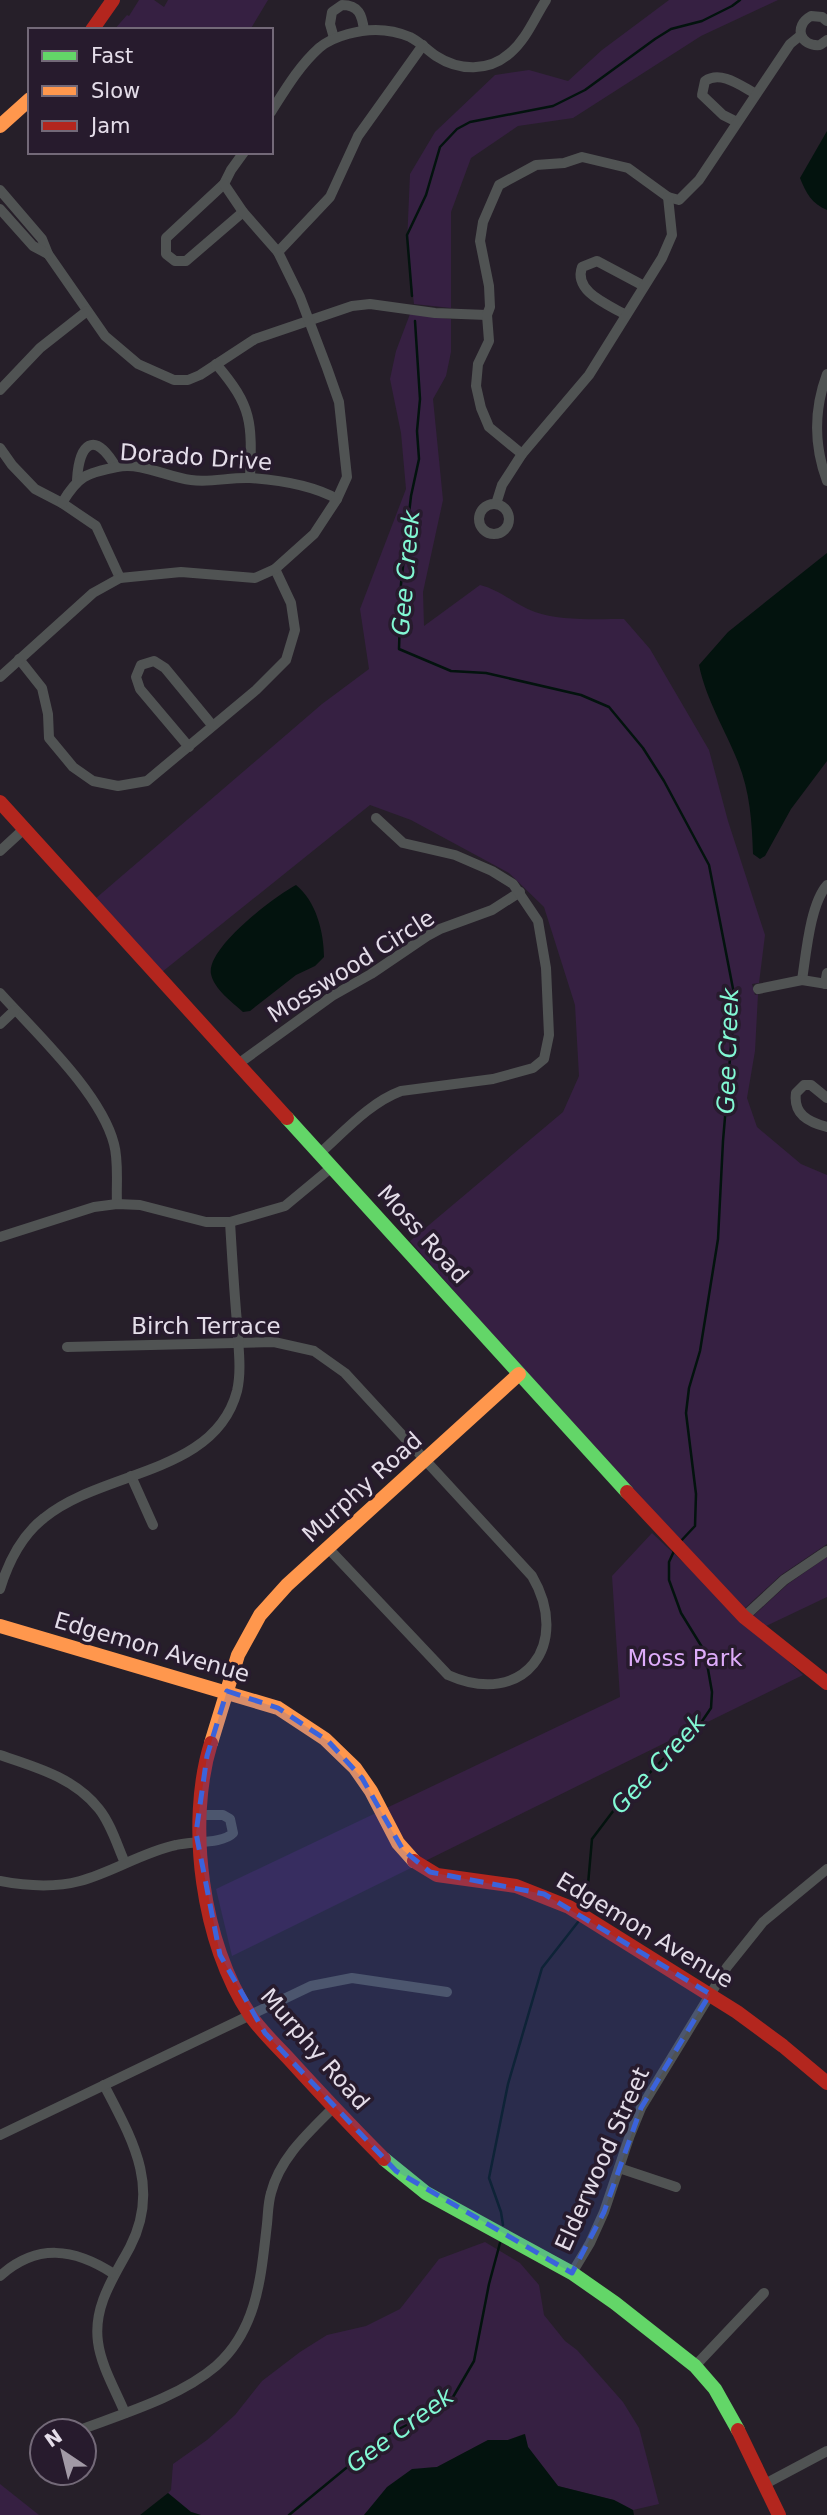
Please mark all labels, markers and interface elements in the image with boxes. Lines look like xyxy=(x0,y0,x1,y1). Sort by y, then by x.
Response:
legend xyxy=(28,28,273,154)
text: Fast xyxy=(91,44,133,68)
text: Slow xyxy=(91,79,140,103)
text: Jam xyxy=(89,114,131,138)
street label: Dorado Drive xyxy=(119,439,273,475)
water label: Gee Creek xyxy=(387,508,426,637)
street label: Mosswood Circle xyxy=(263,904,439,1028)
water label: Gee Creek xyxy=(712,987,744,1114)
street label: Moss Road xyxy=(372,1180,474,1288)
street label: Birch Terrace xyxy=(131,1313,281,1339)
street label: Murphy Road xyxy=(297,1427,427,1547)
street label: Edgemon Avenue xyxy=(51,1607,253,1687)
park label: Moss Park xyxy=(628,1645,743,1671)
water label: Gee Creek xyxy=(605,1708,712,1820)
street label: Edgemon Avenue xyxy=(552,1867,738,1993)
street label: Murphy Road xyxy=(255,1983,375,2115)
street label: Elderwood Street xyxy=(550,2063,654,2255)
water label: Gee Creek xyxy=(341,2381,460,2478)
north arrow xyxy=(28,2417,98,2487)
text: N xyxy=(40,2425,66,2452)

